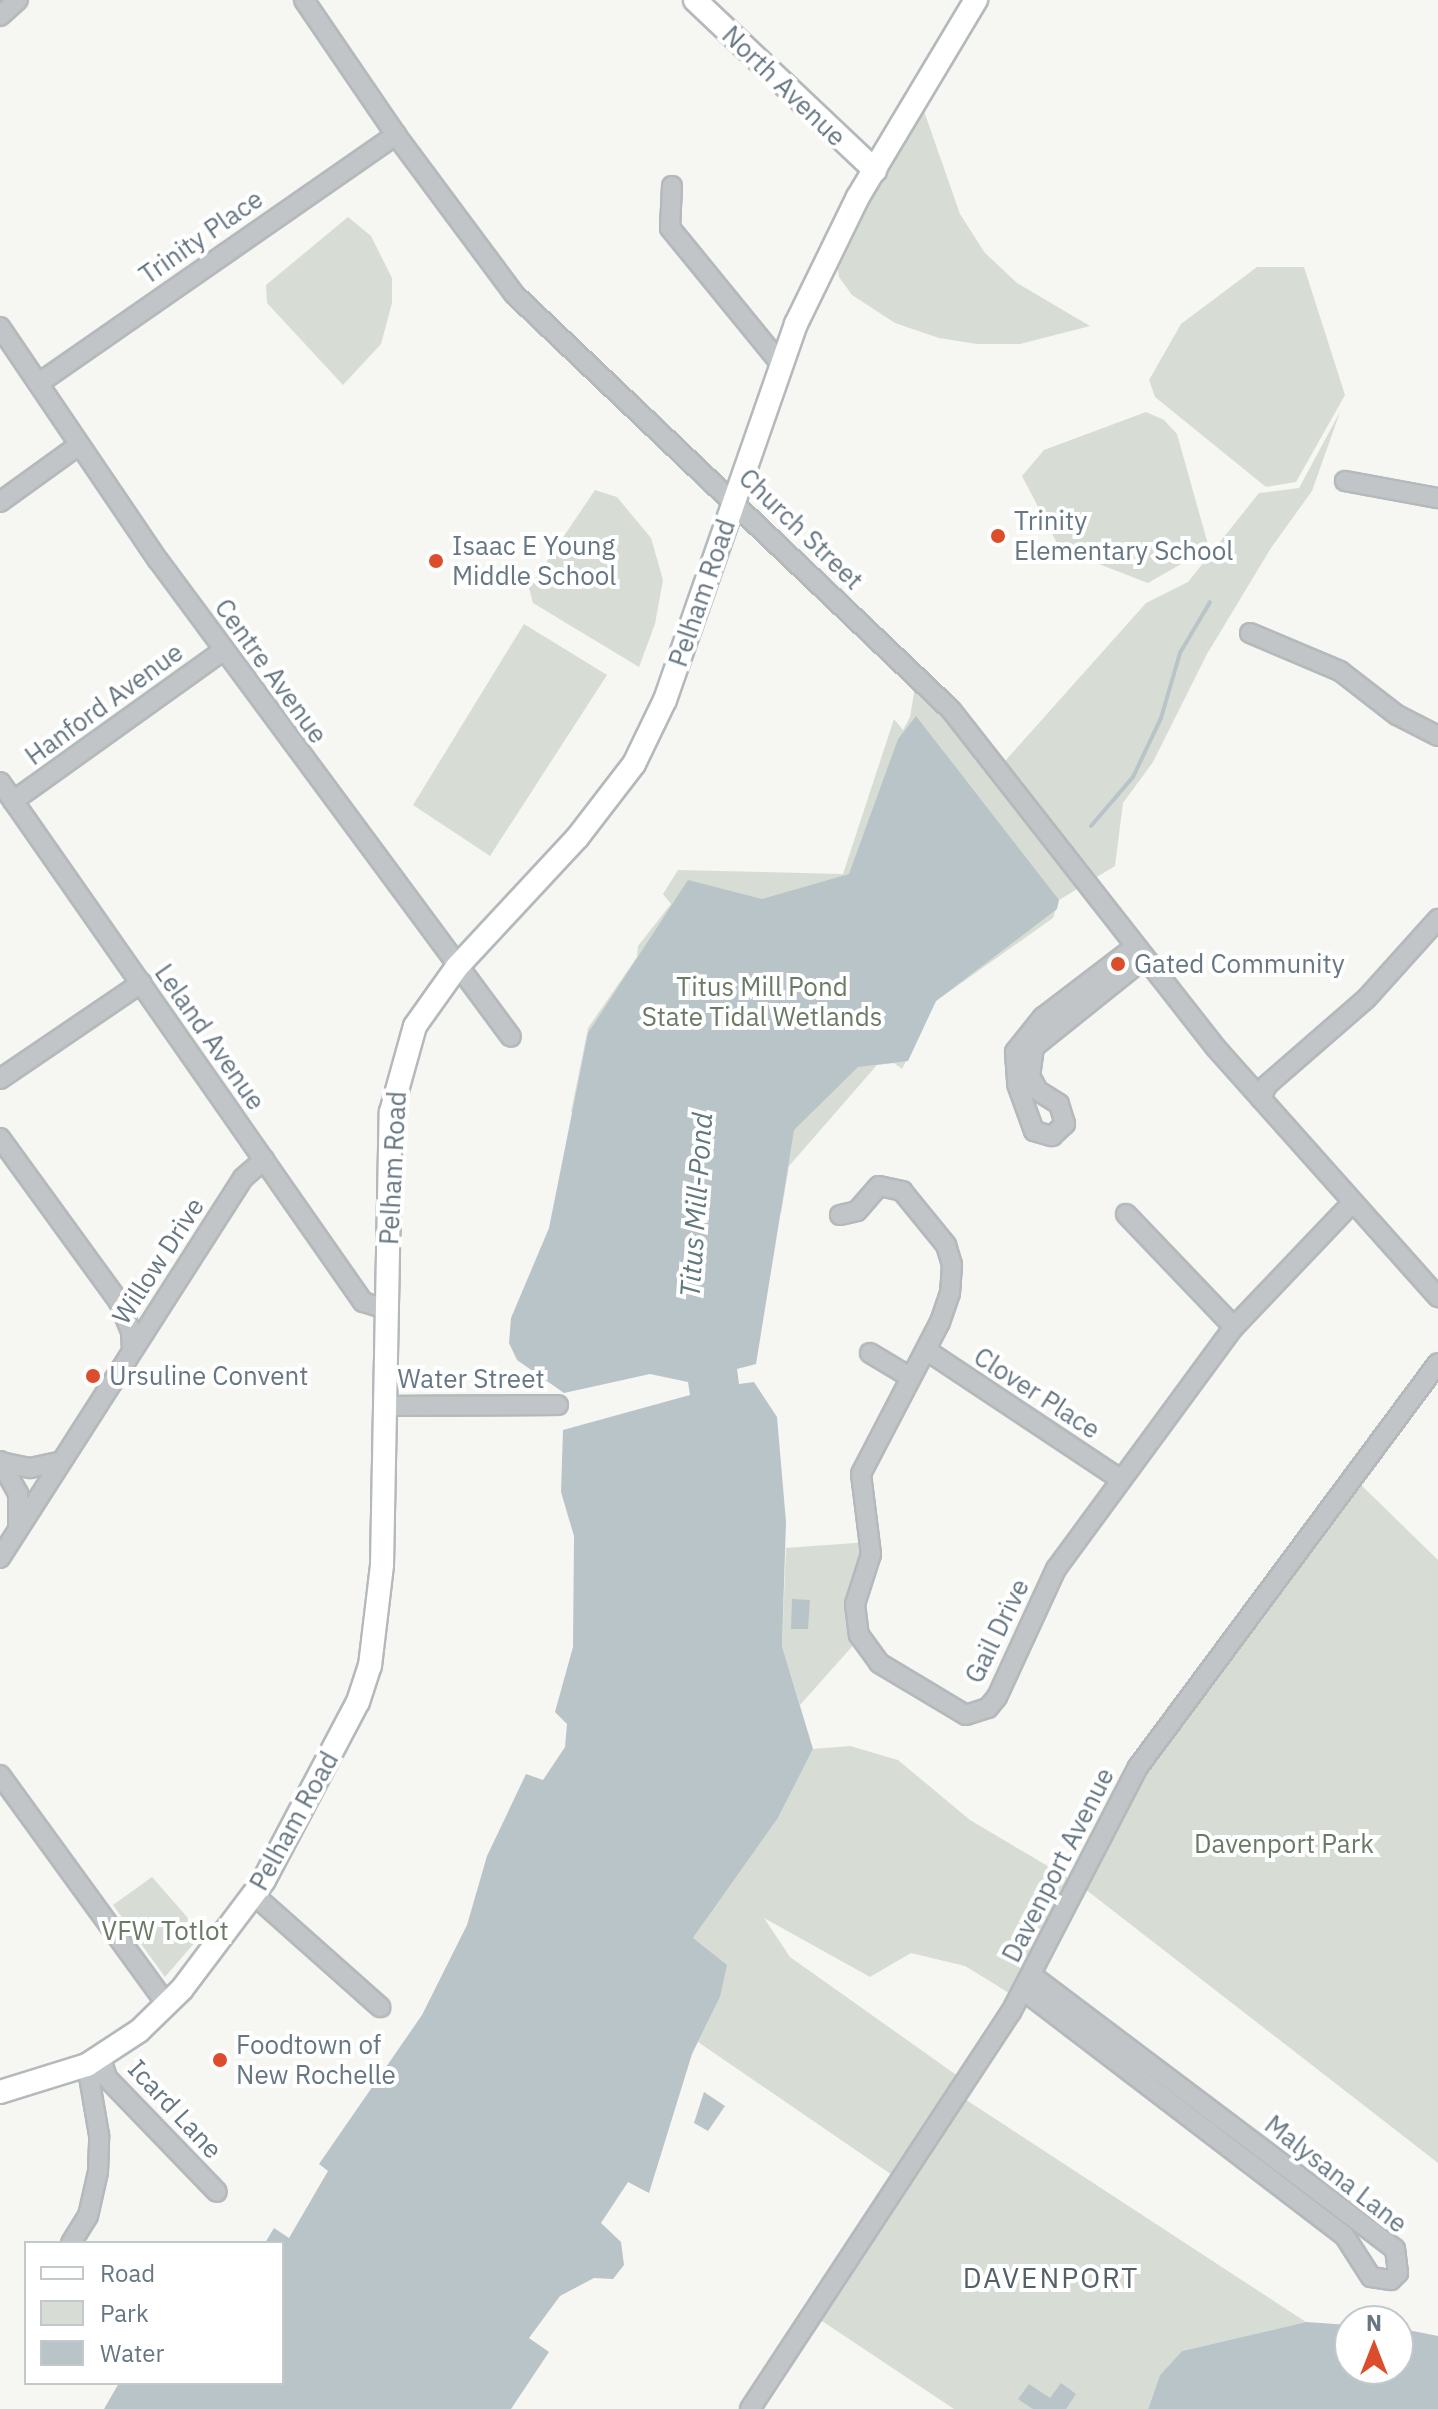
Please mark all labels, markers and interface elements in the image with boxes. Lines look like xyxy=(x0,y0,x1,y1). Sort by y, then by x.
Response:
street label: North Avenue xyxy=(716,19,852,153)
street label: Trinity Place xyxy=(133,183,269,291)
street label: Church Street xyxy=(732,462,870,596)
place label: Trinity Elementary School xyxy=(1014,505,1233,566)
street label: Pelham Road xyxy=(662,515,742,671)
marker: Trinity Elementary School xyxy=(989,527,1007,545)
place label: Isaac E Young Middle School xyxy=(452,530,616,592)
marker: Isaac E Young Middle School xyxy=(427,552,445,570)
street label: Centre Avenue xyxy=(208,593,334,749)
street label: Hanford Avenue xyxy=(19,636,189,772)
place label: Gated Community xyxy=(1134,948,1345,980)
marker: Gated Community xyxy=(1109,955,1127,973)
street label: Leland Avenue xyxy=(148,958,272,1116)
park label: Titus Mill Pond State Tidal Wetlands xyxy=(642,971,882,1032)
street label: Pelham Road xyxy=(373,1090,413,1246)
water label: Titus Mill-Pond xyxy=(673,1111,719,1299)
street label: Willow Drive xyxy=(106,1192,210,1330)
street label: Clover Place xyxy=(968,1341,1106,1445)
place label: Ursuline Convent xyxy=(109,1360,308,1392)
street label: Water Street xyxy=(397,1363,545,1395)
marker: Ursuline Convent xyxy=(84,1367,102,1385)
street label: Gail Drive xyxy=(958,1574,1036,1688)
street label: Pelham Road xyxy=(243,1746,345,1896)
street label: Davenport Avenue xyxy=(995,1763,1121,1967)
park label: Davenport Park xyxy=(1194,1828,1374,1860)
park label: VFW Totlot xyxy=(101,1915,229,1947)
place label: Foodtown of New Rochelle xyxy=(236,2029,396,2090)
marker: Foodtown of New Rochelle xyxy=(211,2051,229,2069)
street label: Icard Lane xyxy=(121,2053,229,2165)
street label: Malysana Lane xyxy=(1259,2109,1413,2239)
legend xyxy=(24,2241,284,2385)
text: Road xyxy=(100,2257,155,2289)
district label: DAVENPORT xyxy=(963,2261,1139,2295)
text: Park xyxy=(100,2297,149,2329)
north arrow xyxy=(1334,2305,1414,2385)
text: N xyxy=(1366,2308,1382,2337)
text: Water xyxy=(100,2337,164,2369)

